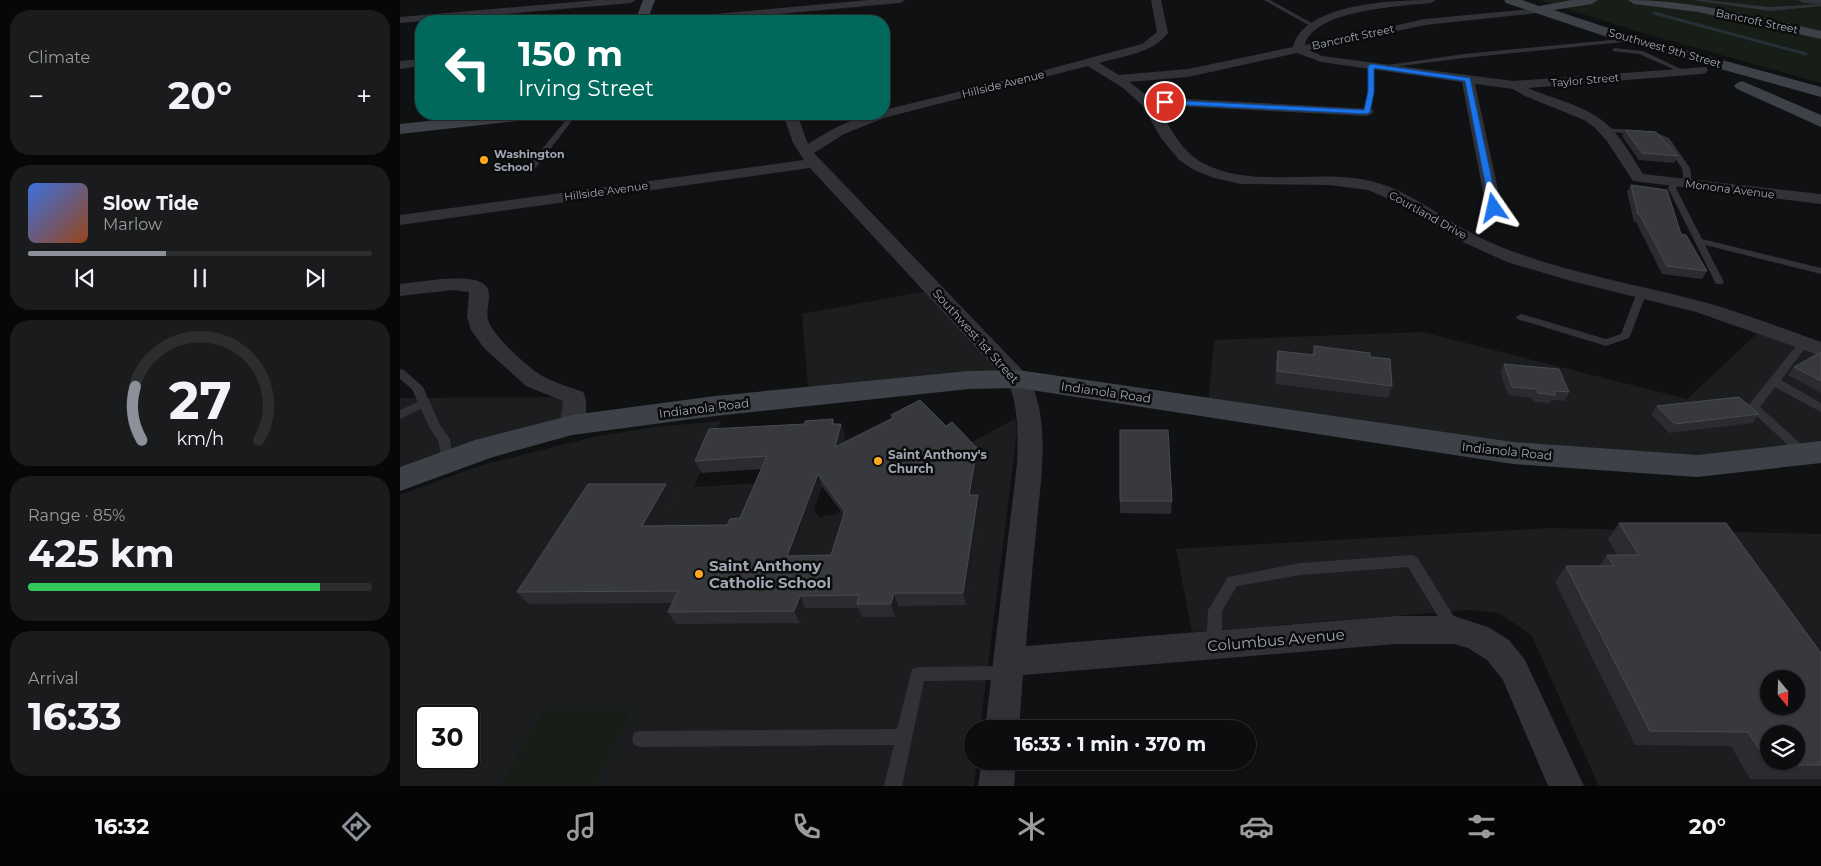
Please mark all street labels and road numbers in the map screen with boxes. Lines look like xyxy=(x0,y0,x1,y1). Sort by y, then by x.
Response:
street label: Bancroft Street xyxy=(1715,5,1800,37)
street label: Bancroft Street xyxy=(1311,21,1396,53)
street label: Southwest 9th Street xyxy=(1607,25,1723,71)
street label: Hillside Avenue xyxy=(960,67,1046,101)
street label: Taylor Street xyxy=(1550,70,1620,90)
street label: Monona Avenue xyxy=(1684,177,1776,201)
street label: Hillside Avenue xyxy=(563,178,649,204)
street label: Courtland Drive xyxy=(1387,188,1470,242)
street label: Southwest 1st Street xyxy=(930,286,1022,386)
street label: Indianola Road xyxy=(1060,378,1152,406)
street label: Indianola Road xyxy=(658,395,750,421)
street label: Indianola Road xyxy=(1461,439,1553,463)
street label: Columbus Avenue xyxy=(1207,625,1345,655)

